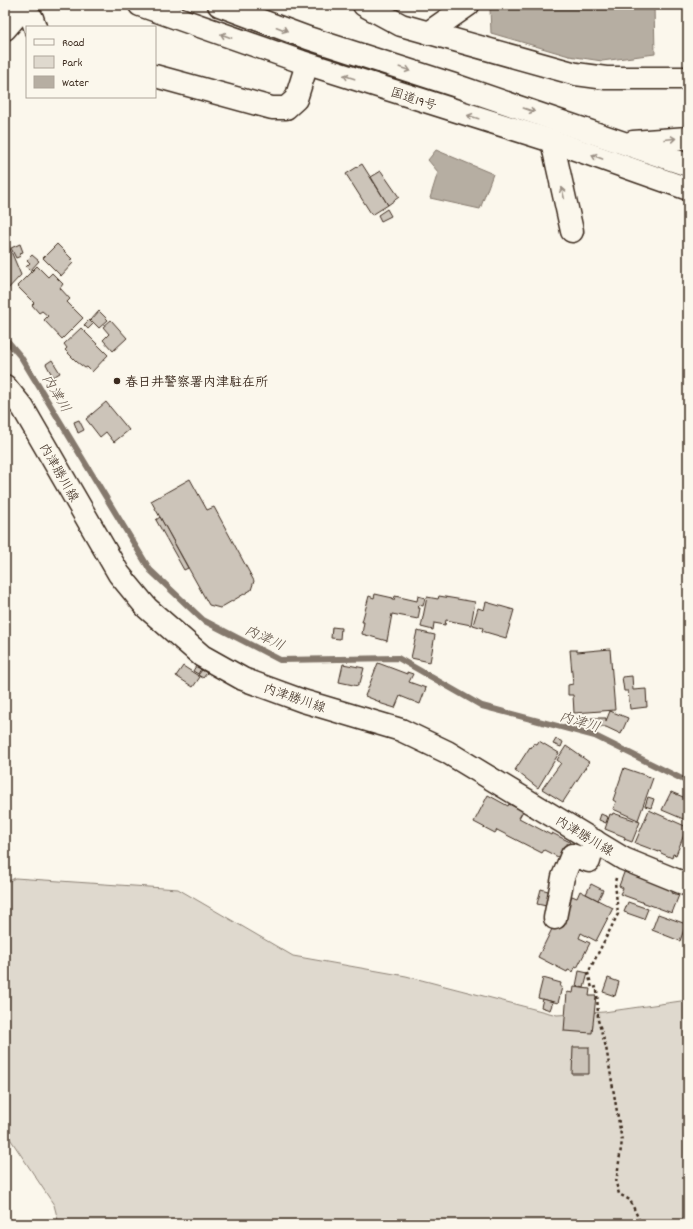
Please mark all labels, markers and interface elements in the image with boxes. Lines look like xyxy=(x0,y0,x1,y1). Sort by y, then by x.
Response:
one-way arrow xyxy=(275,25,287,33)
legend xyxy=(26,26,156,98)
one-way arrow xyxy=(221,31,233,39)
text: Road xyxy=(62,35,84,52)
text: Park xyxy=(62,55,83,72)
one-way arrow xyxy=(399,66,412,73)
one-way arrow xyxy=(343,73,356,80)
text: Water xyxy=(62,75,89,92)
street label: 国道19号 xyxy=(388,84,439,117)
one-way arrow xyxy=(522,107,534,115)
one-way arrow xyxy=(467,113,480,120)
one-way arrow xyxy=(663,136,676,143)
one-way arrow xyxy=(591,153,603,161)
one-way arrow xyxy=(559,187,567,200)
water label: 内津川 xyxy=(36,371,75,417)
place label: 春日井警察署内津駐在所 xyxy=(125,374,268,393)
marker: 春日井警察署内津駐在所 xyxy=(112,376,122,386)
street label: 内津勝川線 xyxy=(33,440,83,507)
water label: 内津川 xyxy=(241,621,287,657)
street label: 内津勝川線 xyxy=(260,680,329,719)
water label: 内津川 xyxy=(556,707,602,739)
street label: 内津勝川線 xyxy=(551,812,617,863)

